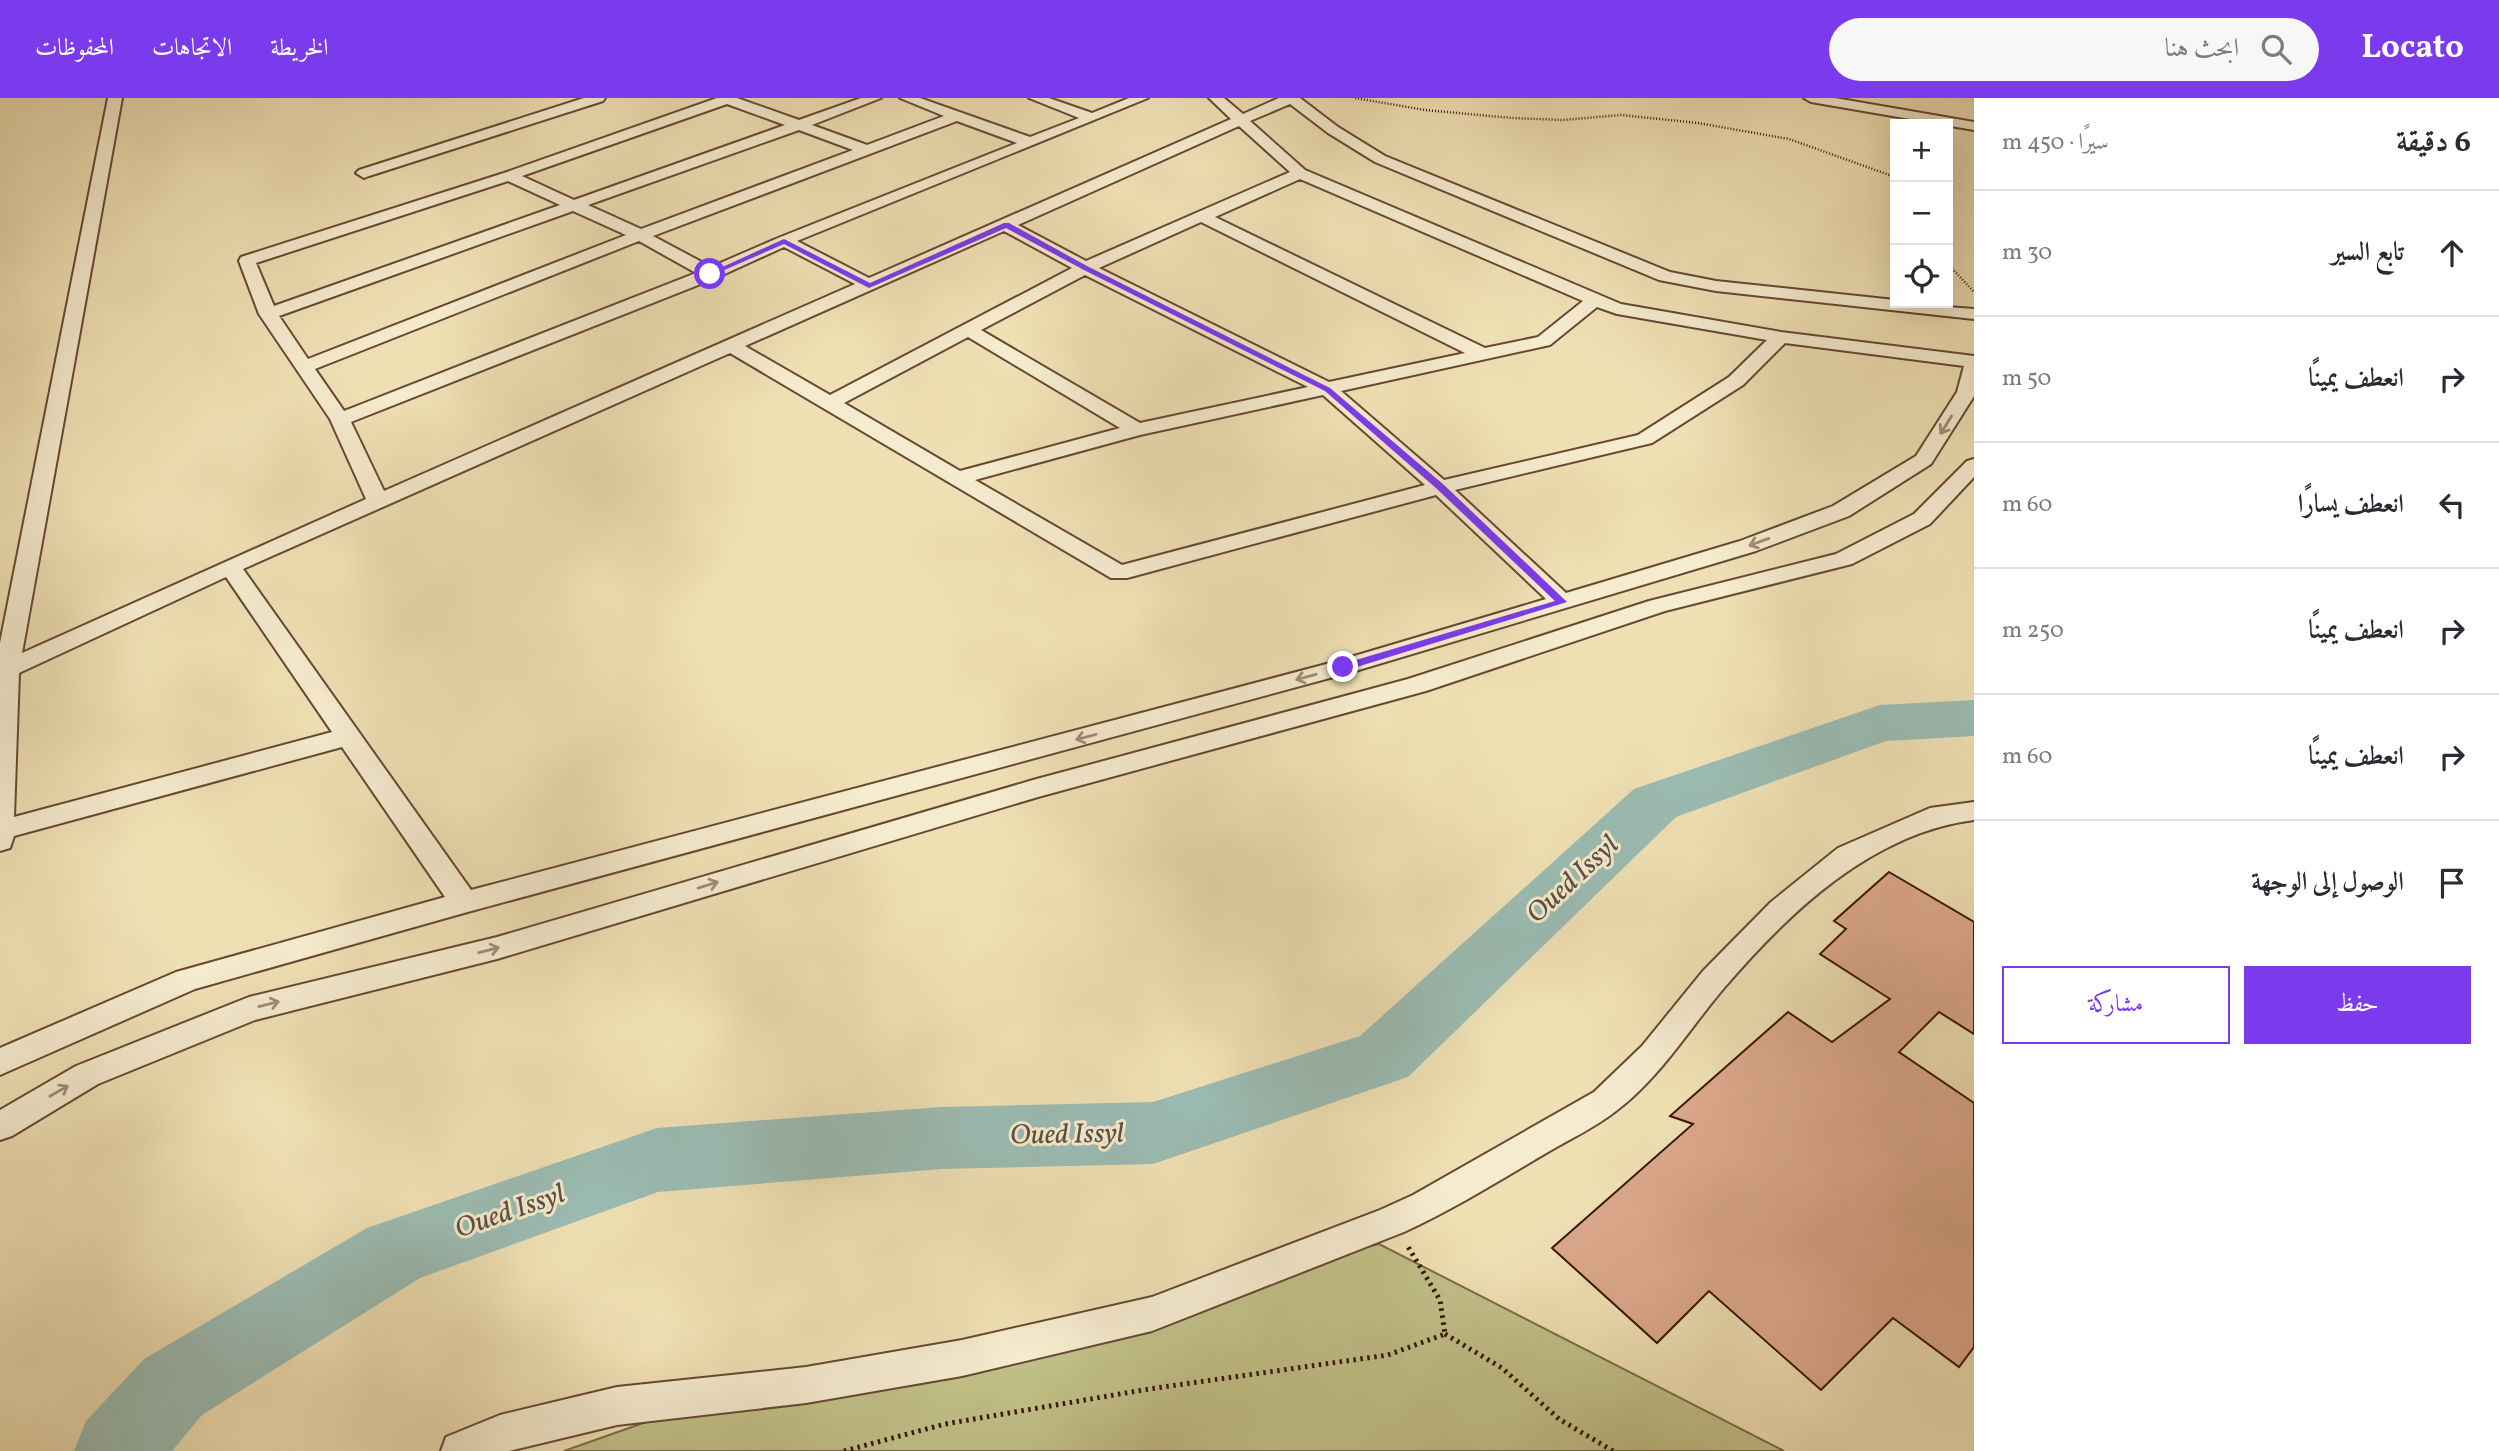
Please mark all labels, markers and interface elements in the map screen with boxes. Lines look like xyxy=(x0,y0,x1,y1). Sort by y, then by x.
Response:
search box xyxy=(1829,18,2319,81)
text: Locato xyxy=(2361,26,2464,72)
icon: search xyxy=(2257,30,2295,68)
text: ابحث هنا xyxy=(2165,31,2239,67)
text: المحفوظات xyxy=(35,32,114,66)
text: الاتجاهات xyxy=(152,32,232,66)
text: الخريطة xyxy=(270,32,329,66)
map controls xyxy=(1890,119,1953,308)
button: + xyxy=(1890,119,1953,182)
text: 6 دقيقة xyxy=(2396,122,2471,164)
text: سيرًا · 450 m xyxy=(2002,127,2109,159)
button: − xyxy=(1890,182,1953,245)
icon: ahead xyxy=(2433,234,2471,272)
text: تابع السير xyxy=(2331,235,2404,271)
text: 30 m xyxy=(2002,237,2052,269)
button: locate xyxy=(1890,245,1953,308)
route start xyxy=(694,258,725,289)
icon: right xyxy=(2433,360,2471,398)
text: انعطف يمينًا xyxy=(2308,361,2404,397)
text: 50 m xyxy=(2002,363,2051,395)
one-way arrow xyxy=(1939,414,1953,434)
icon: left xyxy=(2433,486,2471,524)
text: انعطف يسارًا xyxy=(2298,487,2404,523)
text: 60 m xyxy=(2002,489,2052,521)
one-way arrow xyxy=(1748,537,1770,549)
icon: right xyxy=(2433,612,2471,650)
text: انعطف يمينًا xyxy=(2308,613,2404,649)
text: 250 m xyxy=(2002,615,2064,647)
route end xyxy=(1327,651,1358,682)
one-way arrow xyxy=(1295,672,1317,685)
one-way arrow xyxy=(1075,731,1097,744)
icon: right xyxy=(2433,738,2471,776)
text: انعطف يمينًا xyxy=(2308,739,2404,775)
text: 60 m xyxy=(2002,741,2052,773)
water label: Oued Issyl xyxy=(1518,827,1628,933)
icon: arrive xyxy=(2433,864,2471,902)
text: الوصول إلى الوجهة xyxy=(2251,865,2404,901)
one-way arrow xyxy=(696,878,718,891)
one-way arrow xyxy=(478,943,500,956)
button: مشاركة xyxy=(2002,966,2230,1044)
button: حفظ xyxy=(2244,966,2471,1044)
one-way arrow xyxy=(257,997,279,1010)
one-way arrow xyxy=(48,1084,68,1098)
water label: Oued Issyl xyxy=(1010,1115,1124,1155)
water label: Oued Issyl xyxy=(450,1175,570,1249)

